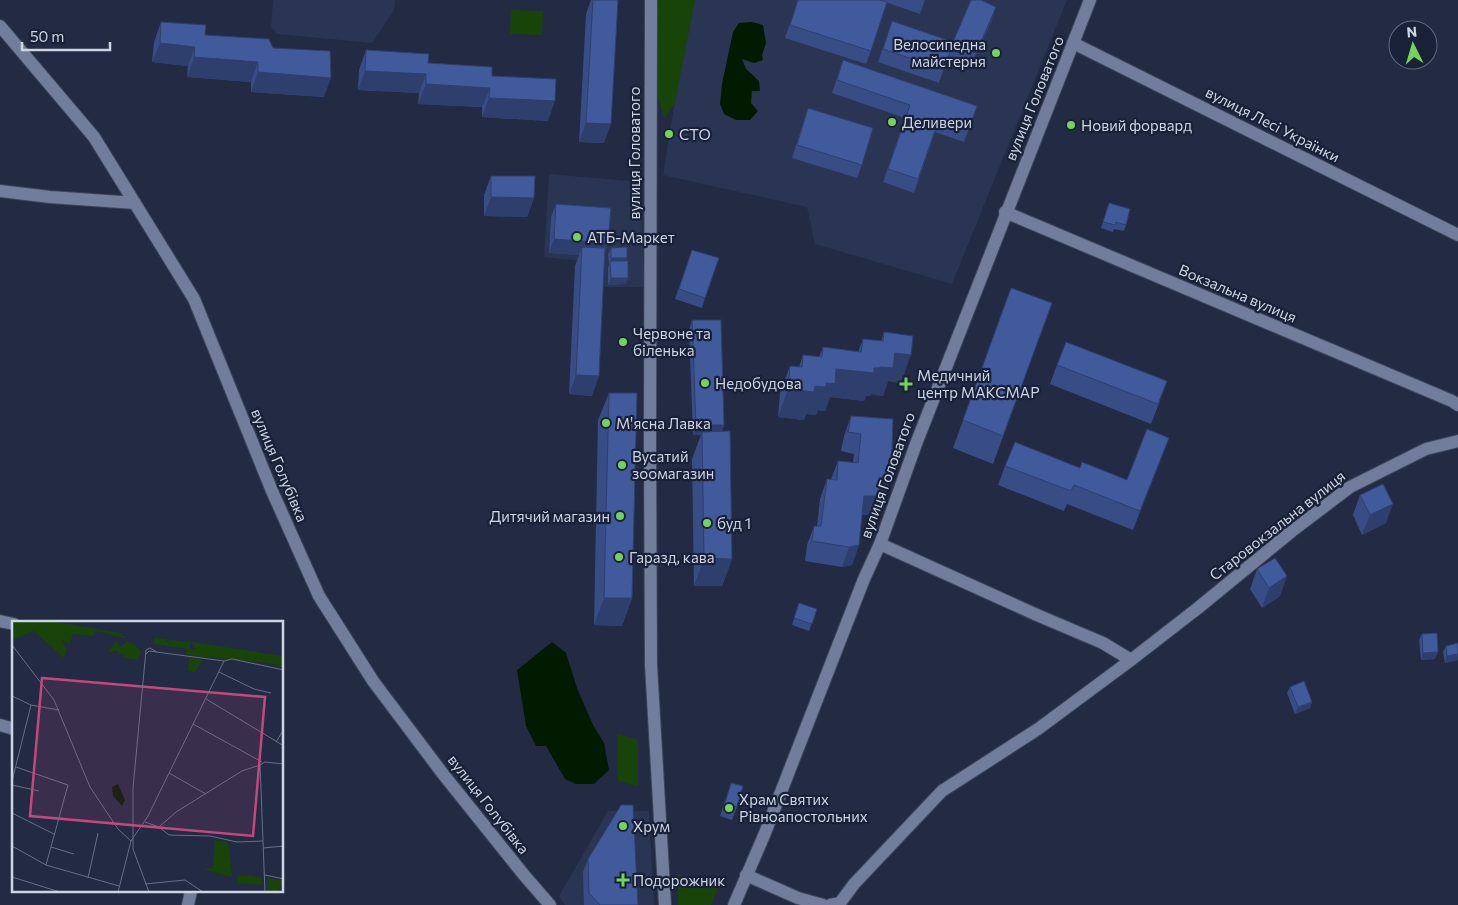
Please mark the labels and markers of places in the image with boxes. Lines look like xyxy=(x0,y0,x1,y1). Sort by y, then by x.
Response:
place label: Велосипедна майстерня xyxy=(893,35,986,70)
marker: Велосипедна майстерня xyxy=(990,47,1002,59)
place label: Деливери xyxy=(902,113,972,131)
marker: Деливери xyxy=(886,116,898,128)
place label: Новий форвард xyxy=(1081,116,1192,134)
marker: Новий форвард xyxy=(1065,119,1077,131)
place label: СТО xyxy=(679,125,711,143)
marker: СТО xyxy=(663,128,675,140)
place label: АТБ-Маркет xyxy=(587,228,675,246)
marker: АТБ-Маркет xyxy=(571,231,583,243)
place label: Червоне та біленька xyxy=(633,324,711,359)
marker: Червоне та біленька xyxy=(617,336,629,348)
place label: Медичний центр МАКСМАР xyxy=(917,366,1040,401)
place label: Недобудова xyxy=(715,374,801,392)
marker: Недобудова xyxy=(699,377,711,389)
marker: Медичний центр МАКСМАР xyxy=(899,377,913,391)
place label: М'ясна Лавка xyxy=(616,414,711,432)
marker: М'ясна Лавка xyxy=(600,417,612,429)
place label: Вусатий зоомагазин xyxy=(632,447,714,482)
marker: Вусатий зоомагазин xyxy=(616,459,628,471)
place label: Дитячий магазин xyxy=(489,507,610,525)
marker: Дитячий магазин xyxy=(614,510,626,522)
place label: буд 1 xyxy=(717,514,751,532)
marker: буд 1 xyxy=(701,517,713,529)
place label: Гаразд, кава xyxy=(629,548,714,566)
marker: Гаразд, кава xyxy=(613,551,625,563)
place label: Храм Святих Рівноапостольних xyxy=(739,790,868,825)
marker: Храм Святих Рівноапостольних xyxy=(723,802,735,814)
place label: Хрум xyxy=(633,817,670,835)
marker: Хрум xyxy=(617,820,629,832)
place label: Подорожник xyxy=(633,871,725,889)
marker: Подорожник xyxy=(617,874,629,886)

